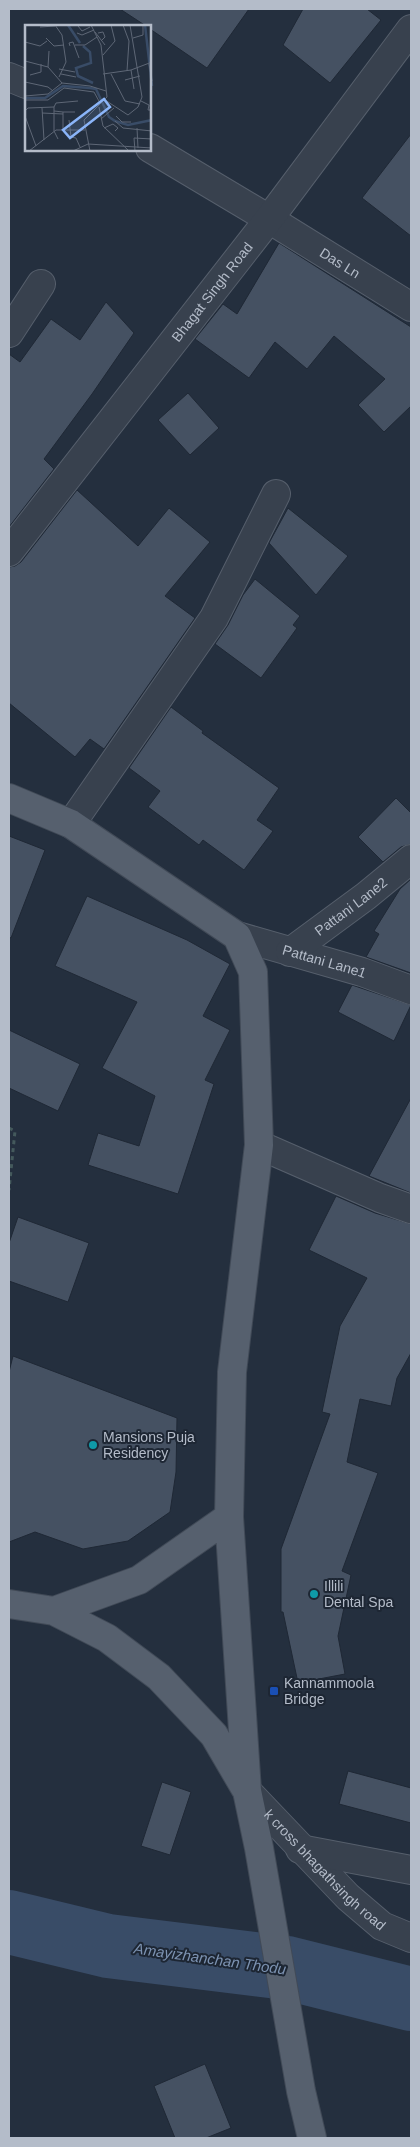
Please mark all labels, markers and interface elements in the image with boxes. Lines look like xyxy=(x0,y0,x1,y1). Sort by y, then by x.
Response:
inset map xyxy=(25,25,151,151)
street label: Bhagat Singh Road xyxy=(168,239,256,345)
street label: Das Ln xyxy=(317,244,363,281)
street label: Pattani Lane2 xyxy=(312,874,390,939)
street label: Pattani Lane1 xyxy=(281,942,369,981)
place label: Mansions Puja Residency xyxy=(103,1429,195,1461)
marker: Mansions Puja Residency xyxy=(87,1439,99,1451)
place label: Illili Dental Spa xyxy=(324,1578,393,1610)
marker: Illili Dental Spa xyxy=(308,1588,320,1600)
place label: Kannammoola Bridge xyxy=(284,1675,374,1707)
marker: Kannammoola Bridge xyxy=(268,1685,280,1697)
street label: k cross bhagathsingh road xyxy=(261,1806,389,1933)
water label: Amayizhanchan Thodu xyxy=(132,1939,288,1978)

